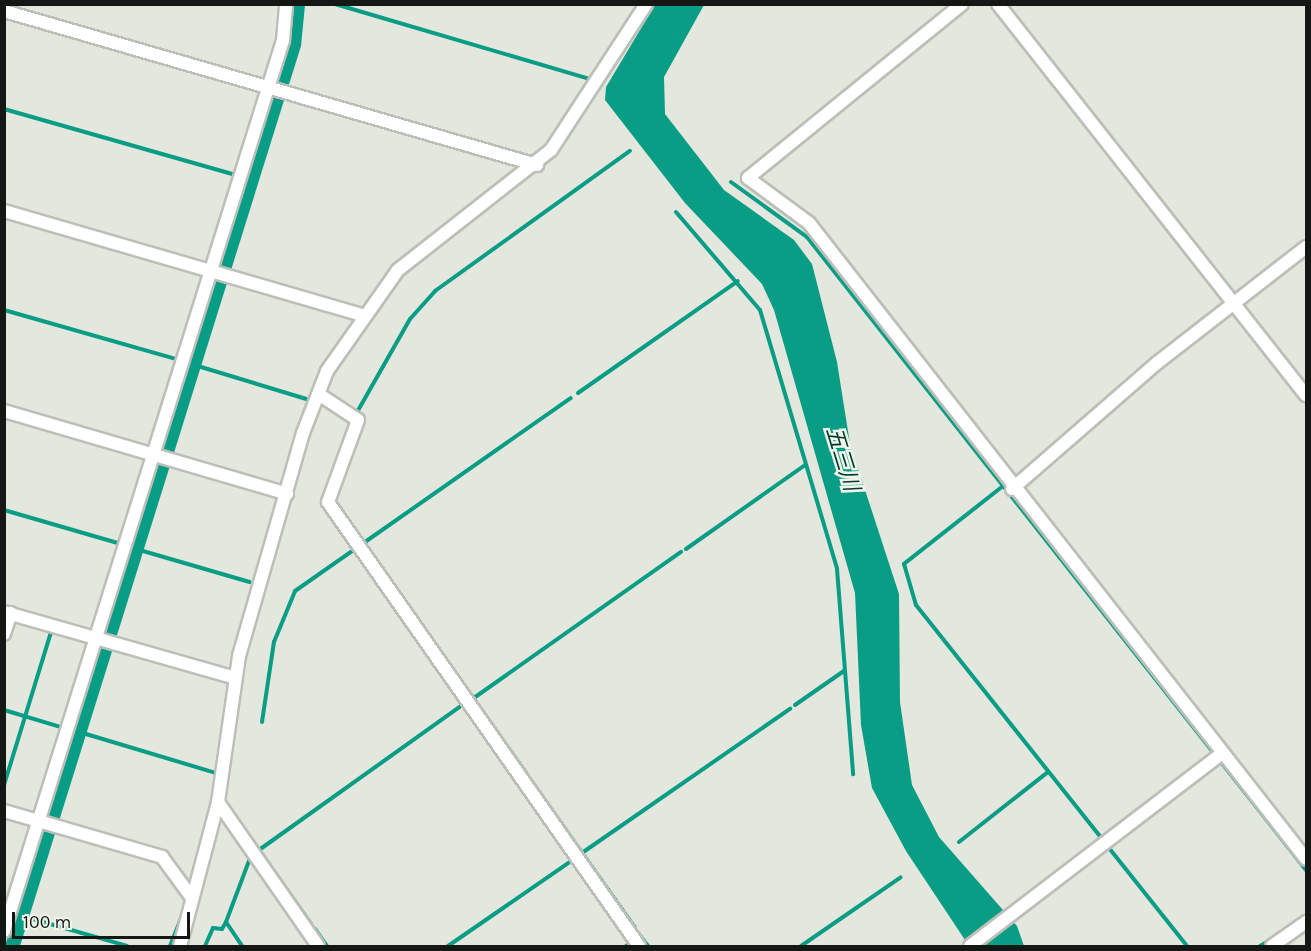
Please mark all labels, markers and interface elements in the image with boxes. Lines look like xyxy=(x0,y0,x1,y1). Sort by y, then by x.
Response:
water label: 五三川 xyxy=(820,424,864,494)
scale bar xyxy=(15,900,194,938)
text: 100 m xyxy=(23,911,71,933)

